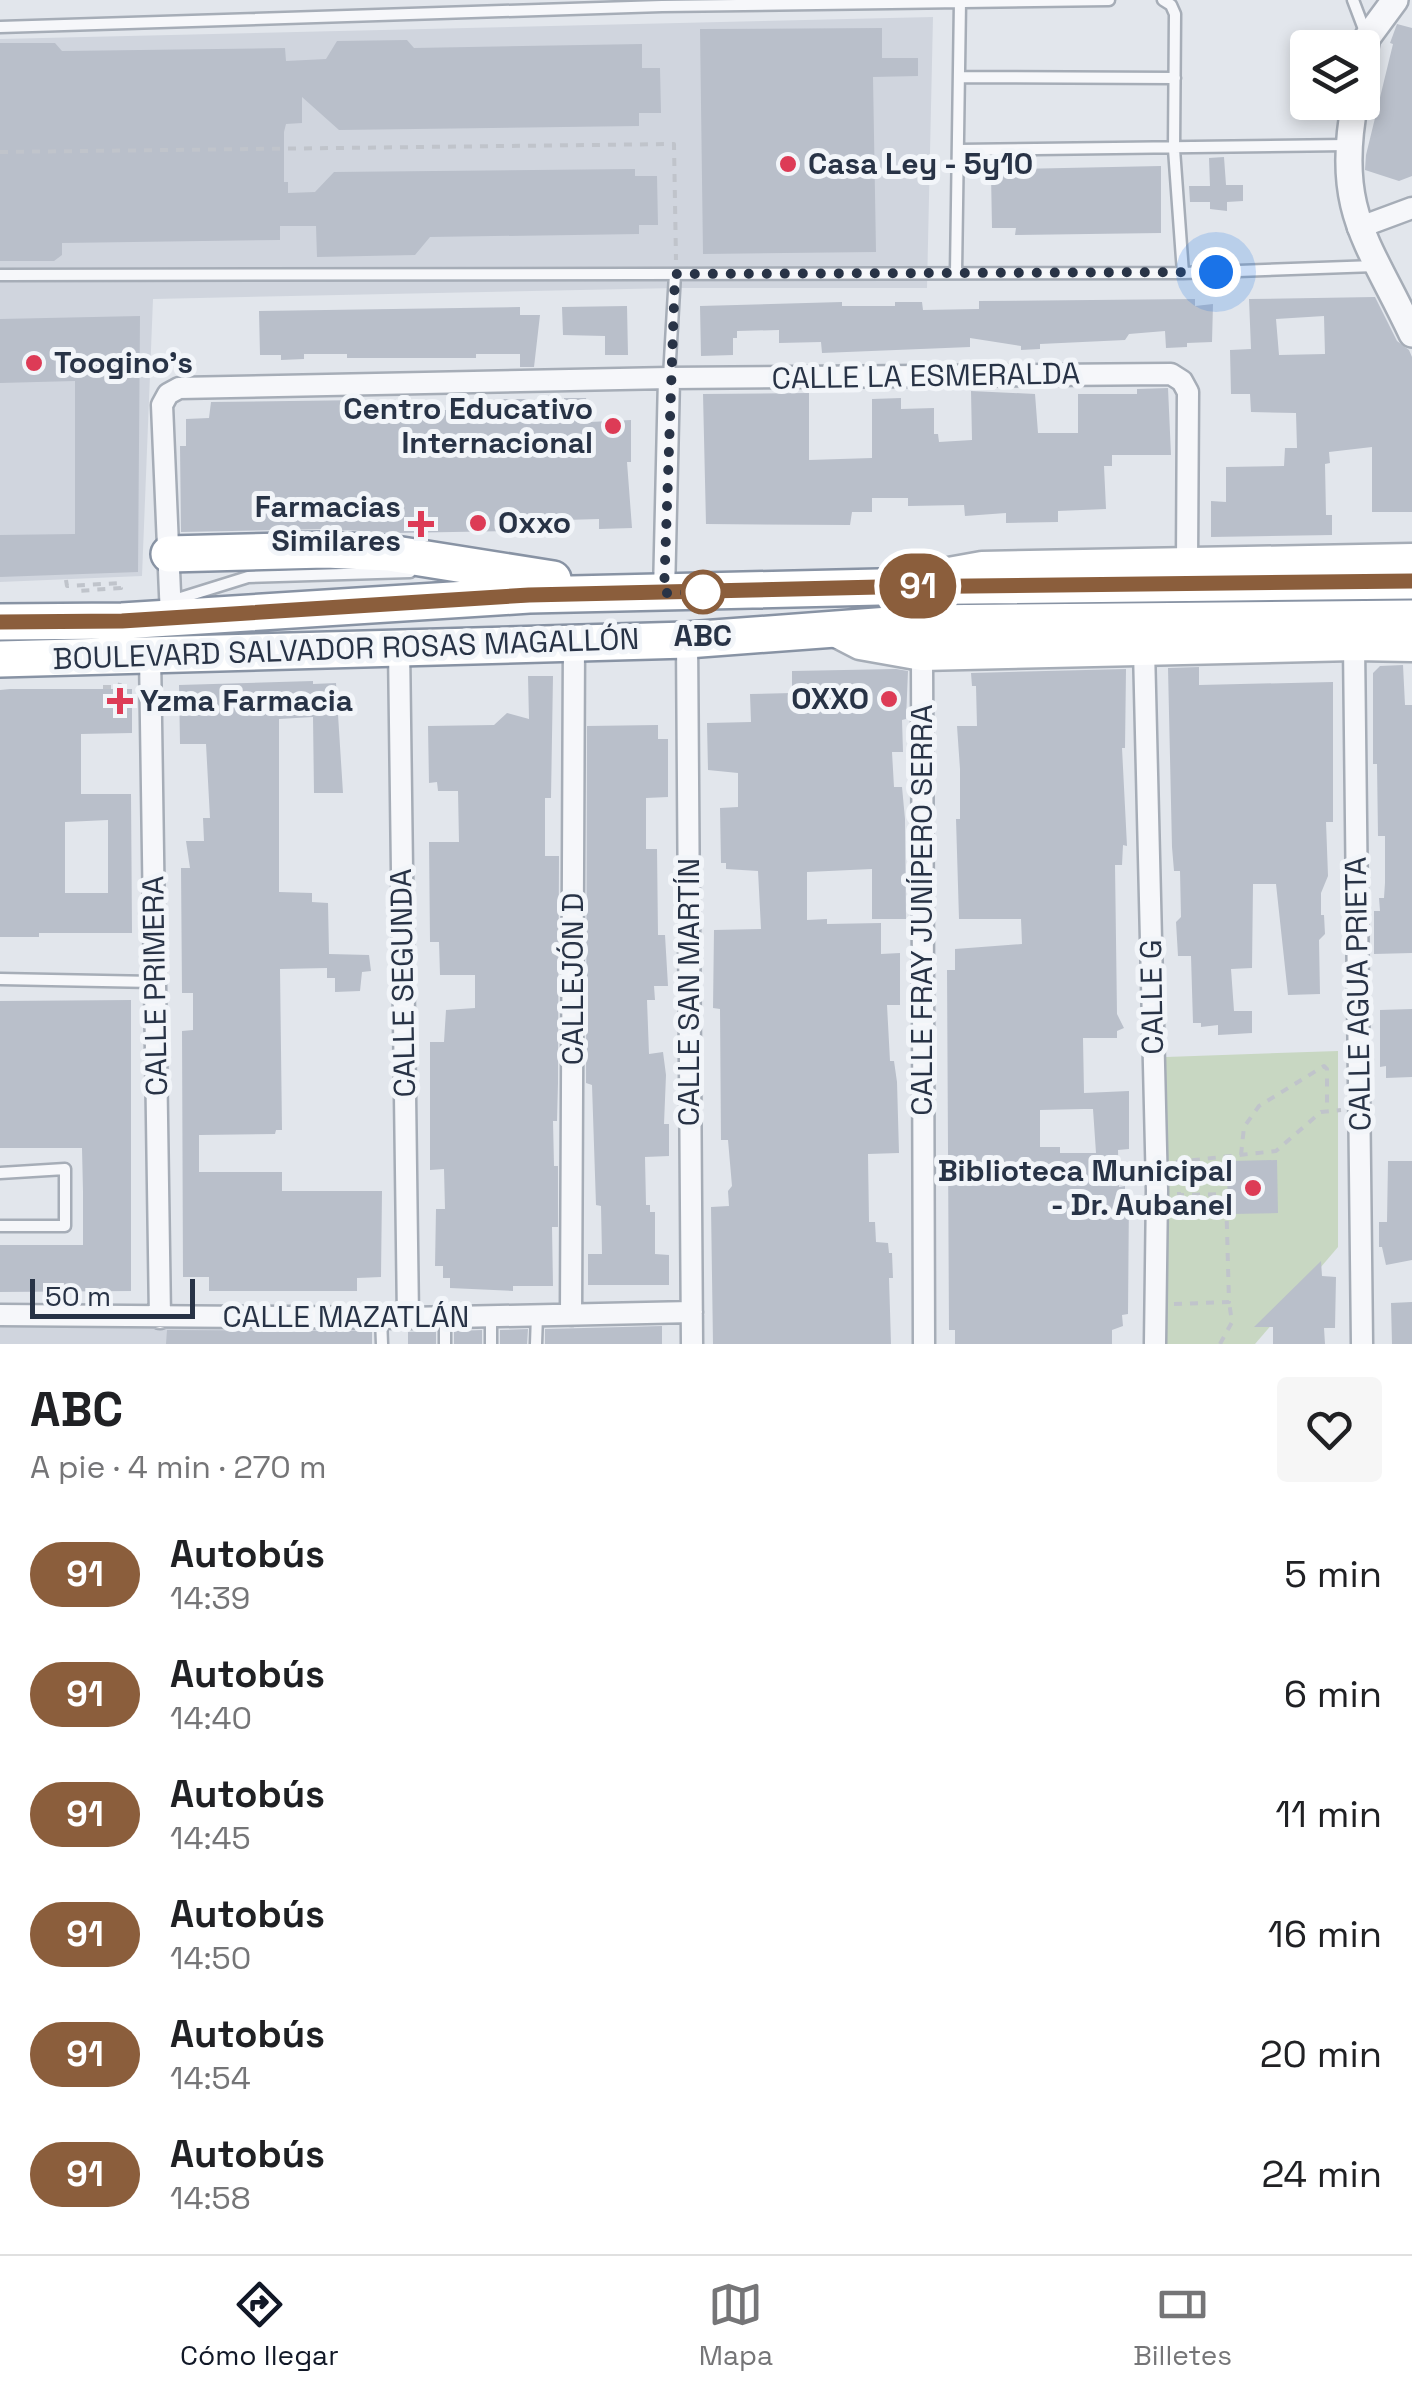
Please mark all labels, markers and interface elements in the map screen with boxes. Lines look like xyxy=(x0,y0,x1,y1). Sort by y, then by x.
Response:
map controls xyxy=(1290,30,1380,120)
button: layers xyxy=(1290,30,1380,120)
place label: Casa Ley - 5y10 xyxy=(808,144,1033,183)
marker: Casa Ley - 5y10 xyxy=(777,153,799,175)
your location xyxy=(1191,247,1241,297)
place label: Toogino's xyxy=(54,343,193,382)
marker: Toogino's xyxy=(23,352,45,374)
street label: CALLE LA ESMERALDA xyxy=(771,353,1081,398)
place label: Centro Educativo Internacional xyxy=(343,389,593,462)
marker: Centro Educativo Internacional xyxy=(602,415,624,437)
place label: Farmacias Similares xyxy=(255,487,401,560)
place label: Oxxo xyxy=(498,503,571,542)
marker: Oxxo xyxy=(467,512,489,534)
marker: Farmacias Similares xyxy=(410,513,432,535)
line badge: 91 xyxy=(873,554,963,618)
text: 91 xyxy=(899,564,937,608)
marker: ABC xyxy=(682,571,724,613)
place label: ABC xyxy=(674,616,732,655)
street label: BOULEVARD SALVADOR ROSAS MAGALLÓN xyxy=(52,619,640,678)
place label: OXXO xyxy=(791,679,869,718)
place label: Yzma Farmacia xyxy=(140,681,353,720)
marker: OXXO xyxy=(878,688,900,710)
marker: Yzma Farmacia xyxy=(109,690,131,712)
street label: CALLE FRAY JUNÍPERO SERRA xyxy=(902,704,941,1116)
street label: CALLE AGUA PRIETA xyxy=(1336,856,1379,1132)
street label: CALLE SAN MARTÍN xyxy=(669,858,708,1126)
street label: CALLE SEGUNDA xyxy=(381,868,424,1098)
street label: CALLE PRIMERA xyxy=(133,875,176,1096)
street label: CALLEJÓN D xyxy=(553,893,592,1065)
street label: CALLE G xyxy=(1131,939,1172,1055)
place label: Biblioteca Municipal - Dr. Aubanel xyxy=(938,1151,1233,1224)
marker: Biblioteca Municipal - Dr. Aubanel xyxy=(1242,1177,1264,1199)
scale bar xyxy=(30,1274,195,1318)
text: 50 m xyxy=(45,1278,111,1314)
street label: CALLE MAZATLÁN xyxy=(223,1297,469,1336)
button: heart xyxy=(1277,1377,1382,1482)
text: ABC xyxy=(30,1379,123,1440)
text: A pie · 4 min · 270 m xyxy=(30,1447,327,1487)
text: Autobús xyxy=(170,1530,325,1578)
text: 5 min xyxy=(1284,1550,1382,1598)
text: 91 xyxy=(66,1552,104,1596)
text: 14:39 xyxy=(170,1578,250,1618)
text: Autobús xyxy=(170,1650,325,1698)
text: 6 min xyxy=(1284,1670,1382,1718)
text: 91 xyxy=(66,1672,104,1716)
text: 14:40 xyxy=(170,1698,252,1738)
text: Autobús xyxy=(170,1770,325,1818)
text: 11 min xyxy=(1275,1790,1382,1838)
text: 91 xyxy=(66,1792,104,1836)
text: 14:45 xyxy=(170,1818,251,1858)
text: Autobús xyxy=(170,1890,325,1938)
text: 16 min xyxy=(1268,1910,1382,1958)
text: 91 xyxy=(66,1912,104,1956)
text: 14:50 xyxy=(170,1938,251,1978)
text: Autobús xyxy=(170,2010,325,2058)
text: 20 min xyxy=(1260,2030,1382,2078)
text: 91 xyxy=(66,2032,104,2076)
text: 14:54 xyxy=(170,2058,251,2098)
text: Autobús xyxy=(170,2130,325,2178)
text: 24 min xyxy=(1261,2150,1382,2198)
text: 91 xyxy=(66,2152,104,2196)
text: 14:58 xyxy=(170,2178,251,2218)
tab: Cómo llegar xyxy=(180,2277,339,2373)
tab: Mapa xyxy=(699,2277,773,2373)
tab: Billetes xyxy=(1133,2277,1232,2373)

